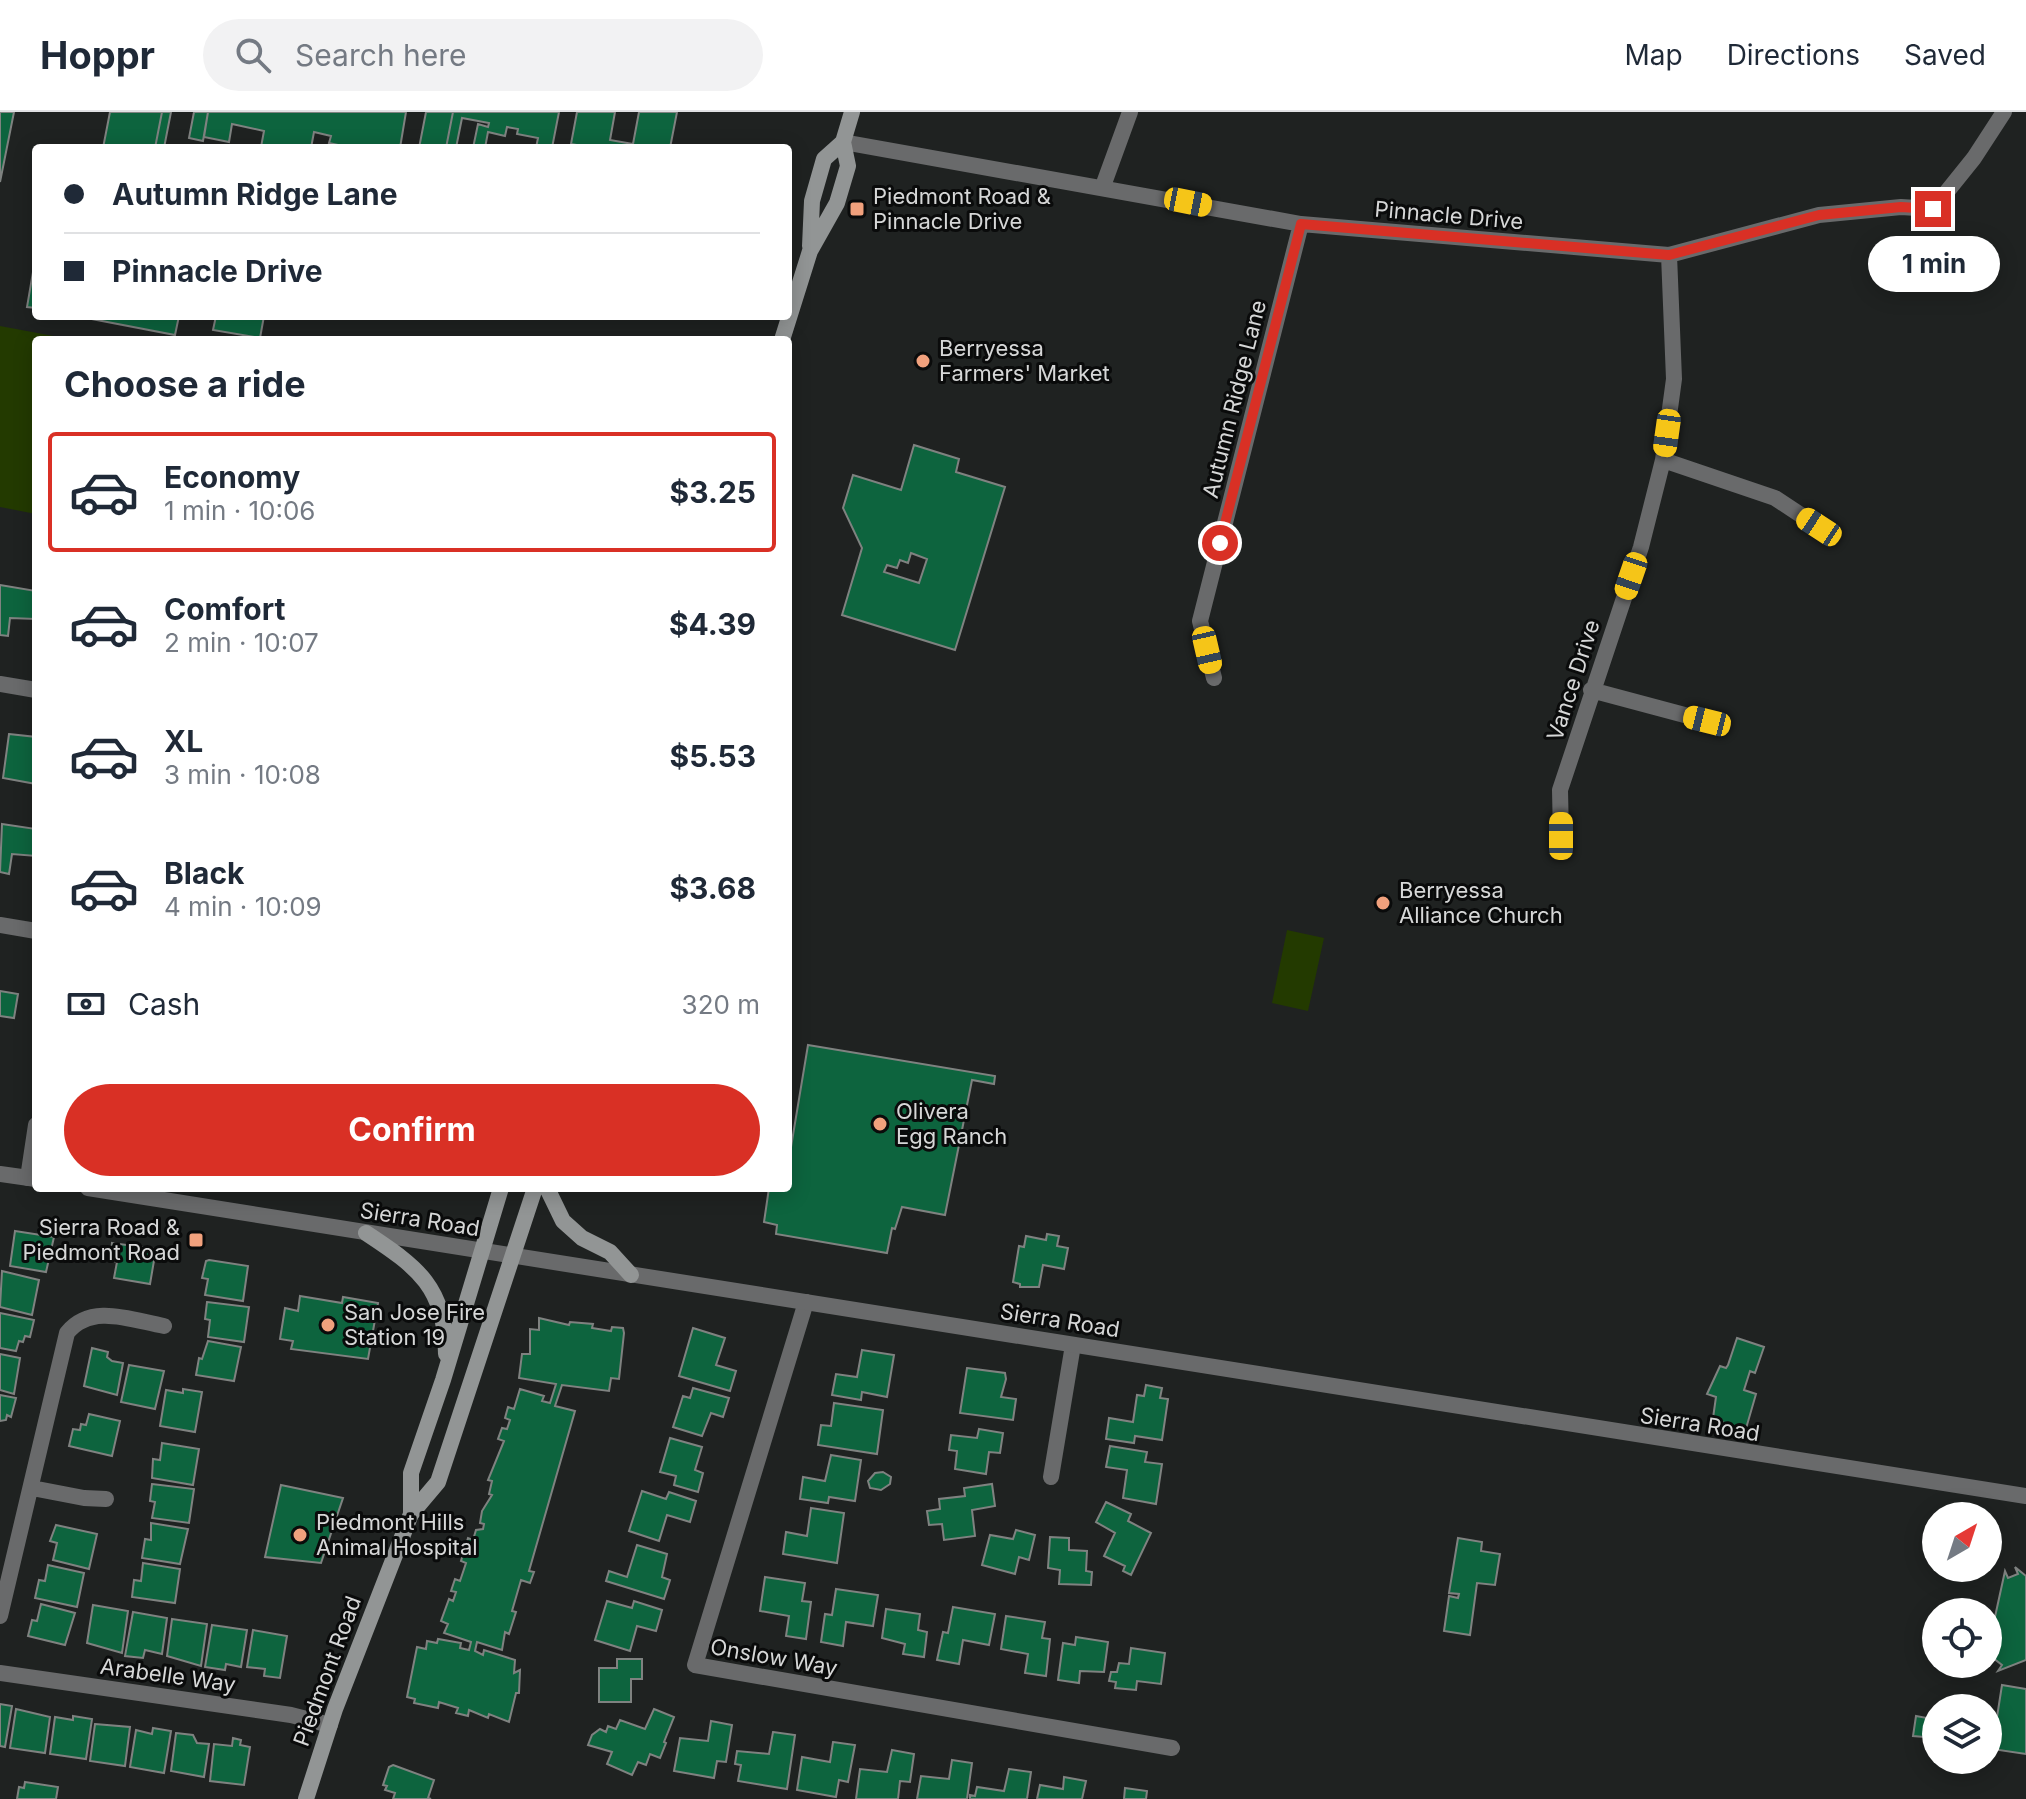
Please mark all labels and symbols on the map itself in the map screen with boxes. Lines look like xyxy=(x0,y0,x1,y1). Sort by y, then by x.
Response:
place label: Piedmont Road & Pinnacle Drive xyxy=(873,183,1051,234)
car xyxy=(1162,186,1214,218)
route end xyxy=(1915,191,1951,227)
street label: Pinnacle Drive xyxy=(1374,196,1524,234)
marker: Piedmont Road & Pinnacle Drive xyxy=(848,200,866,218)
callout: 1 min xyxy=(1867,237,1999,293)
street label: Autumn Ridge Lane xyxy=(1197,297,1271,501)
place label: Berryessa Farmers' Market xyxy=(939,335,1110,386)
marker: Berryessa Farmers' Market xyxy=(914,352,932,370)
car xyxy=(1652,408,1682,458)
car xyxy=(1792,504,1846,550)
route start xyxy=(1202,525,1238,561)
car xyxy=(1612,549,1650,603)
street label: Vance Drive xyxy=(1541,616,1605,744)
car xyxy=(1190,624,1224,676)
car xyxy=(1681,704,1733,738)
car xyxy=(1549,812,1573,860)
place label: Berryessa Alliance Church xyxy=(1399,877,1563,928)
marker: Berryessa Alliance Church xyxy=(1374,894,1392,912)
place label: Olivera Egg Ranch xyxy=(896,1098,1007,1149)
marker: Olivera Egg Ranch xyxy=(871,1115,889,1133)
street label: Sierra Road xyxy=(358,1197,482,1241)
place label: Sierra Road & Piedmont Road xyxy=(22,1214,180,1265)
marker: Sierra Road & Piedmont Road xyxy=(187,1231,205,1249)
street label: Sierra Road xyxy=(998,1298,1122,1342)
place label: San Jose Fire Station 19 xyxy=(344,1299,485,1350)
marker: San Jose Fire Station 19 xyxy=(319,1316,337,1334)
street label: Sierra Road xyxy=(1638,1402,1762,1446)
north arrow xyxy=(1922,1502,2002,1582)
place label: Piedmont Hills Animal Hospital xyxy=(316,1509,478,1560)
marker: Piedmont Hills Animal Hospital xyxy=(291,1526,309,1544)
street label: Piedmont Road xyxy=(288,1593,366,1749)
street label: Onslow Way xyxy=(708,1633,840,1681)
street label: Arabelle Way xyxy=(98,1653,238,1697)

